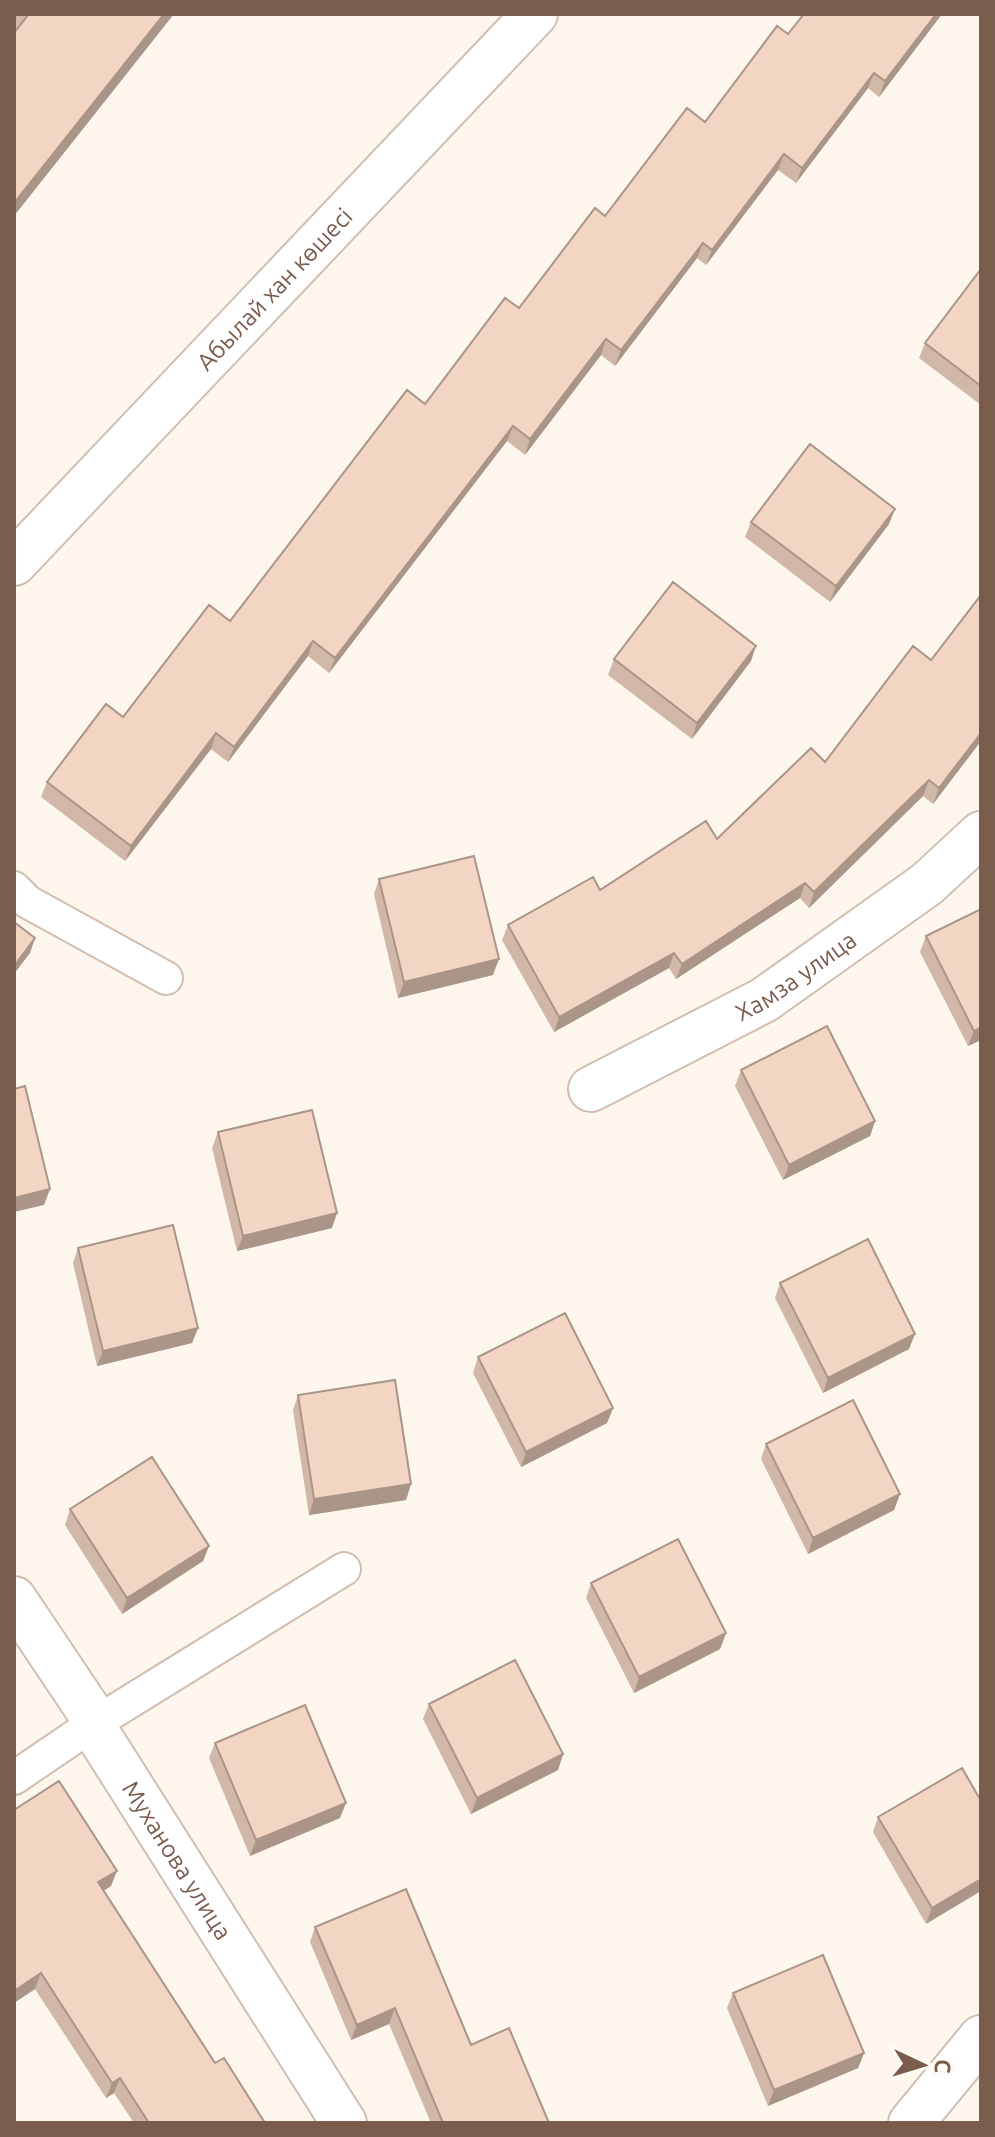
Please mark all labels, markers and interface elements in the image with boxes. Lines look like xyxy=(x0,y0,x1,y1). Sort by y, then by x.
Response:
street label: Абылай хан көшесі xyxy=(191,202,357,375)
street label: Хамза улица xyxy=(731,926,861,1026)
street label: Муханова улица xyxy=(117,1776,238,1944)
north arrow xyxy=(883,2025,963,2105)
text: С xyxy=(930,2059,956,2074)

